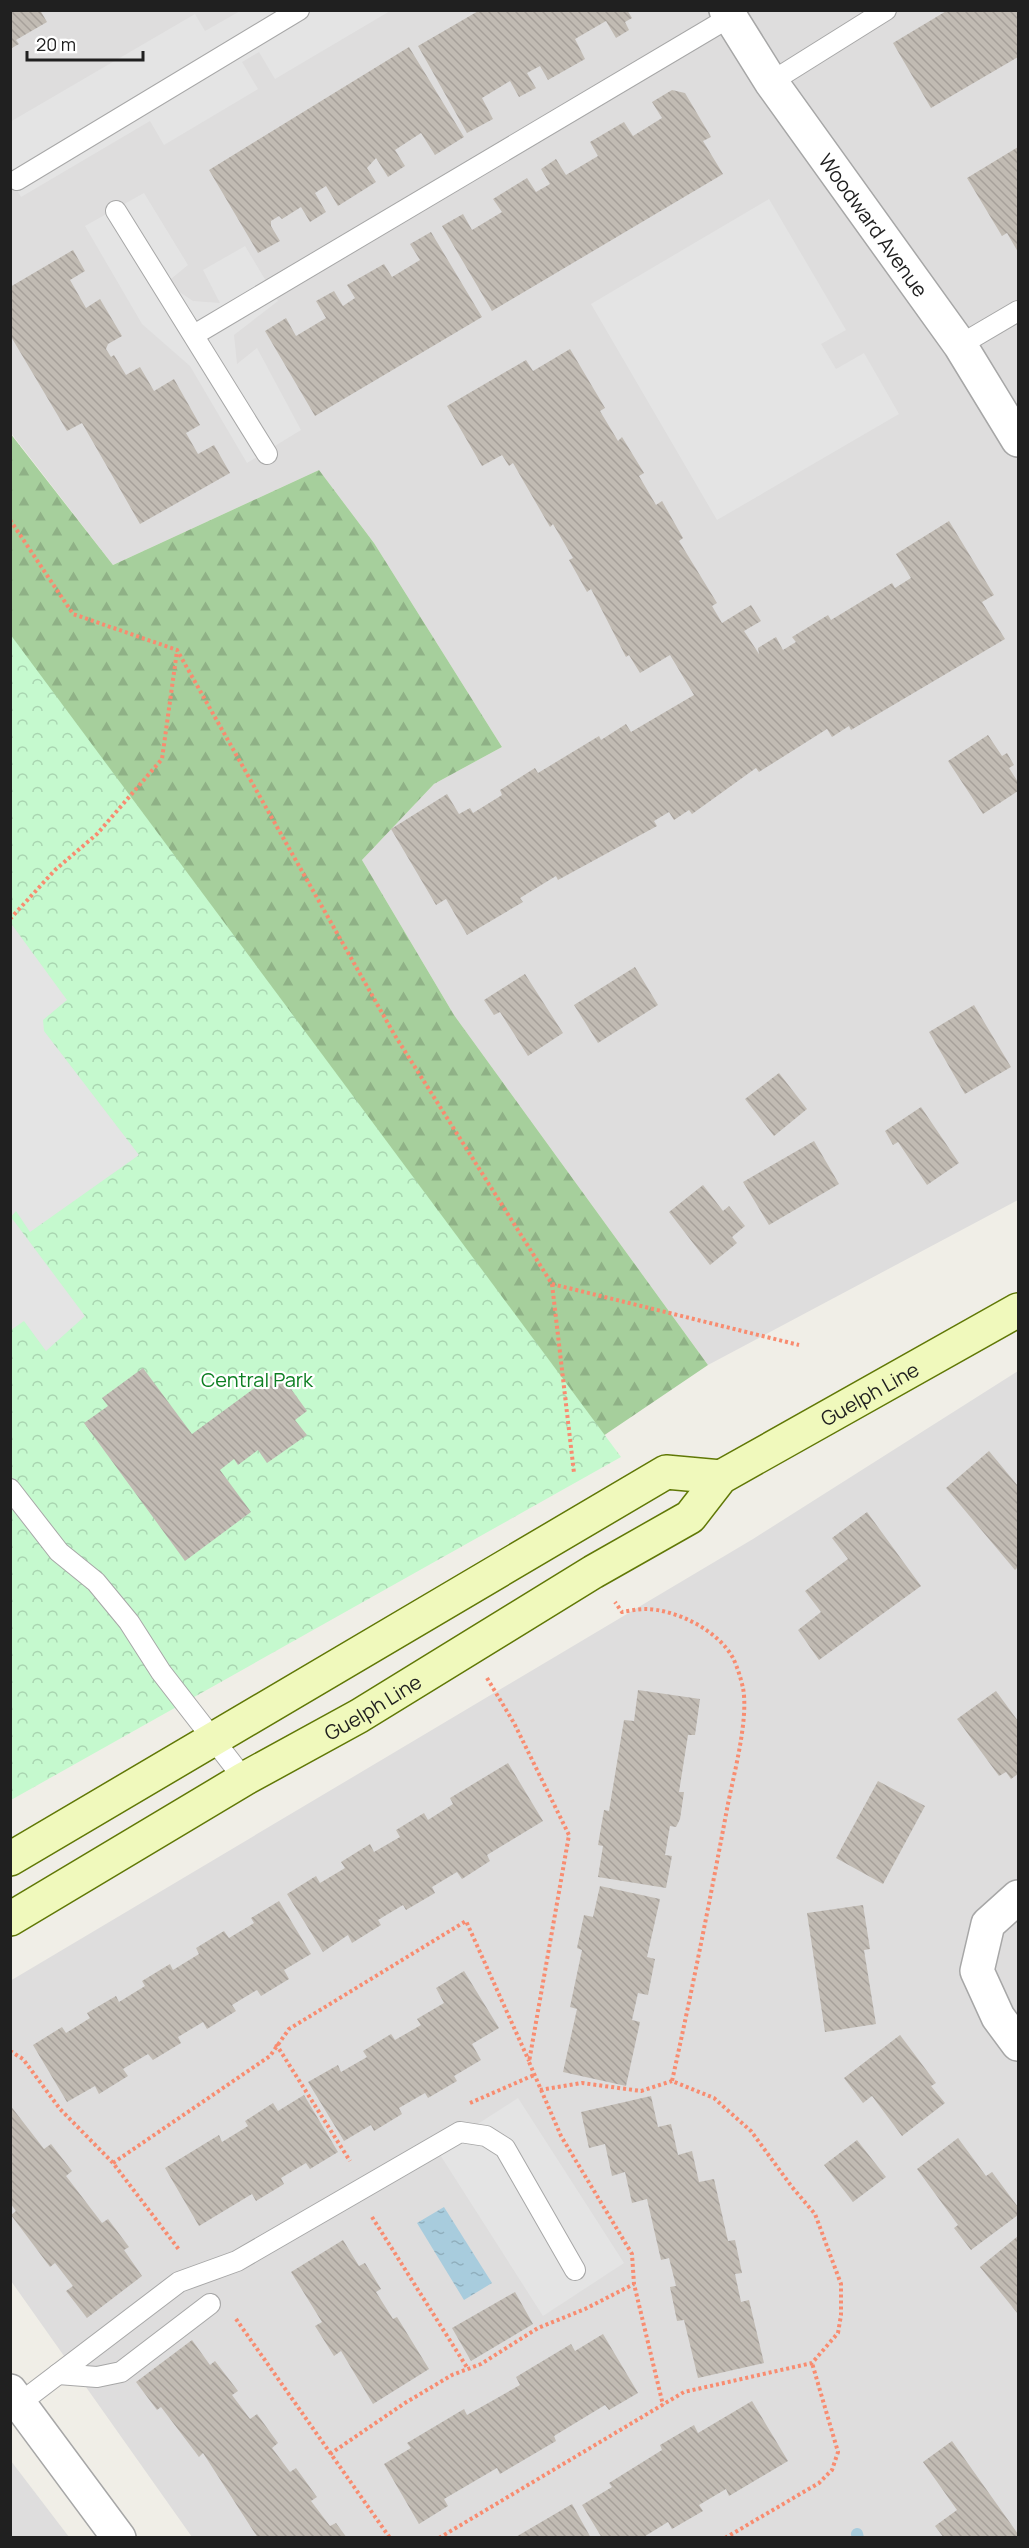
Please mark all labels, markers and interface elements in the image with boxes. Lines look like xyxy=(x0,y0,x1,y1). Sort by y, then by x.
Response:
scale bar xyxy=(27,24,142,62)
text: 20 m xyxy=(36,32,76,56)
street label: Woodward Avenue xyxy=(813,148,934,302)
street label: Guelph Line xyxy=(816,1355,923,1432)
park label: Central Park xyxy=(201,1366,314,1393)
street label: Guelph Line xyxy=(319,1668,426,1746)

